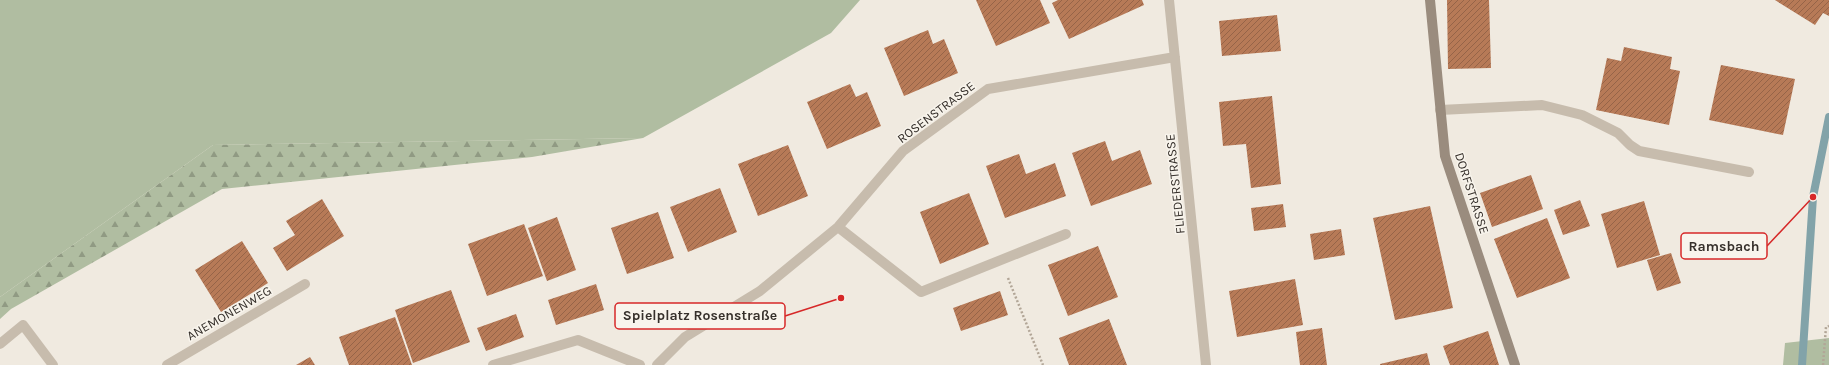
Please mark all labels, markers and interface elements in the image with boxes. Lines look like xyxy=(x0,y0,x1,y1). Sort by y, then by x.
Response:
street label: ROSENSTRASSE xyxy=(894,78,978,146)
street label: FLIEDERSTRASSE xyxy=(1162,133,1188,235)
street label: DORFSTRASSE xyxy=(1452,150,1492,236)
callout: Ramsbach xyxy=(1681,233,1767,259)
text: Ramsbach xyxy=(1689,238,1759,255)
street label: ANEMONENWEG xyxy=(184,283,274,343)
callout: Spielplatz Rosenstraße xyxy=(615,303,785,329)
text: Spielplatz Rosenstraße xyxy=(623,307,777,324)

